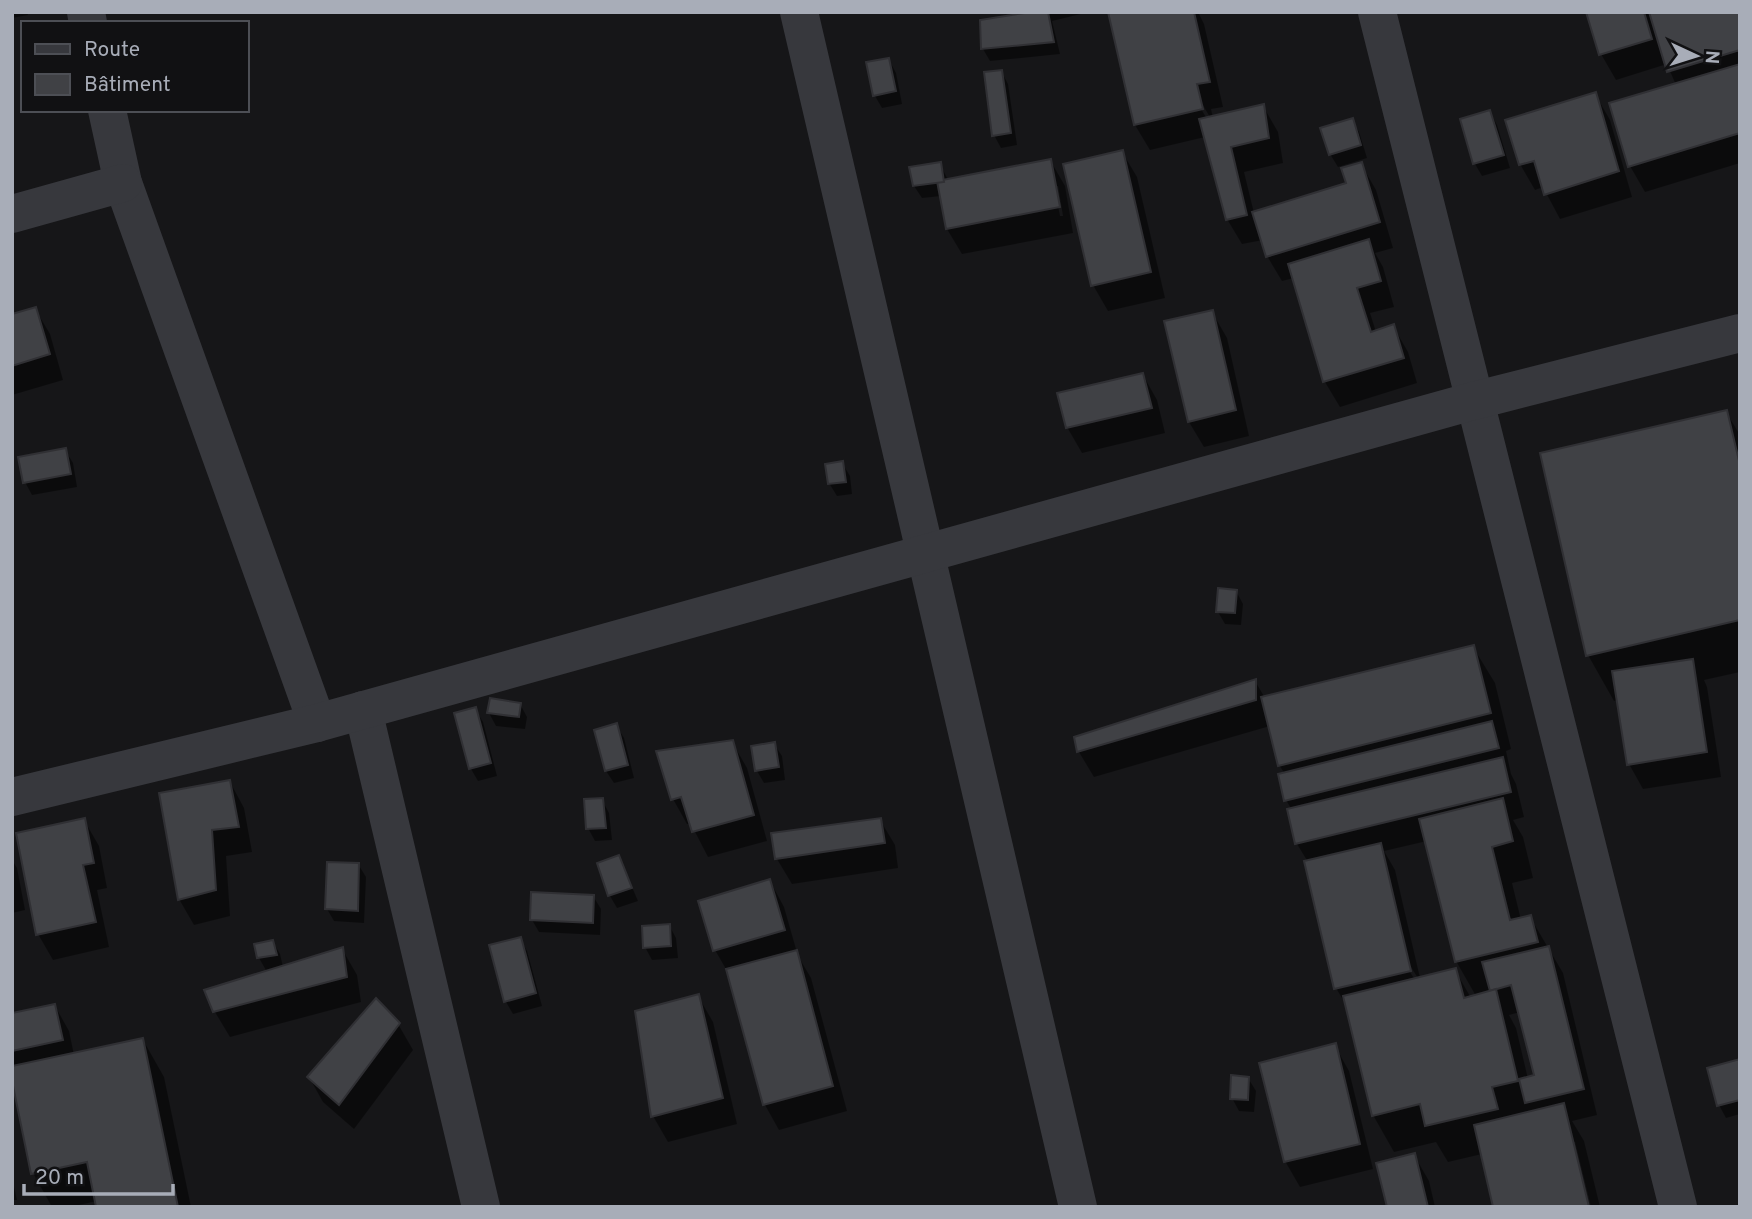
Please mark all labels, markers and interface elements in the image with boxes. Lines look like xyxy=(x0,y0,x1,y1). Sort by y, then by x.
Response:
legend xyxy=(21,21,248,112)
north arrow xyxy=(1661,21,1731,91)
text: Route xyxy=(84,37,140,64)
text: N xyxy=(1699,49,1723,65)
text: Bâtiment xyxy=(84,72,171,99)
scale bar xyxy=(24,1152,173,1196)
text: 20 m xyxy=(35,1165,84,1192)

